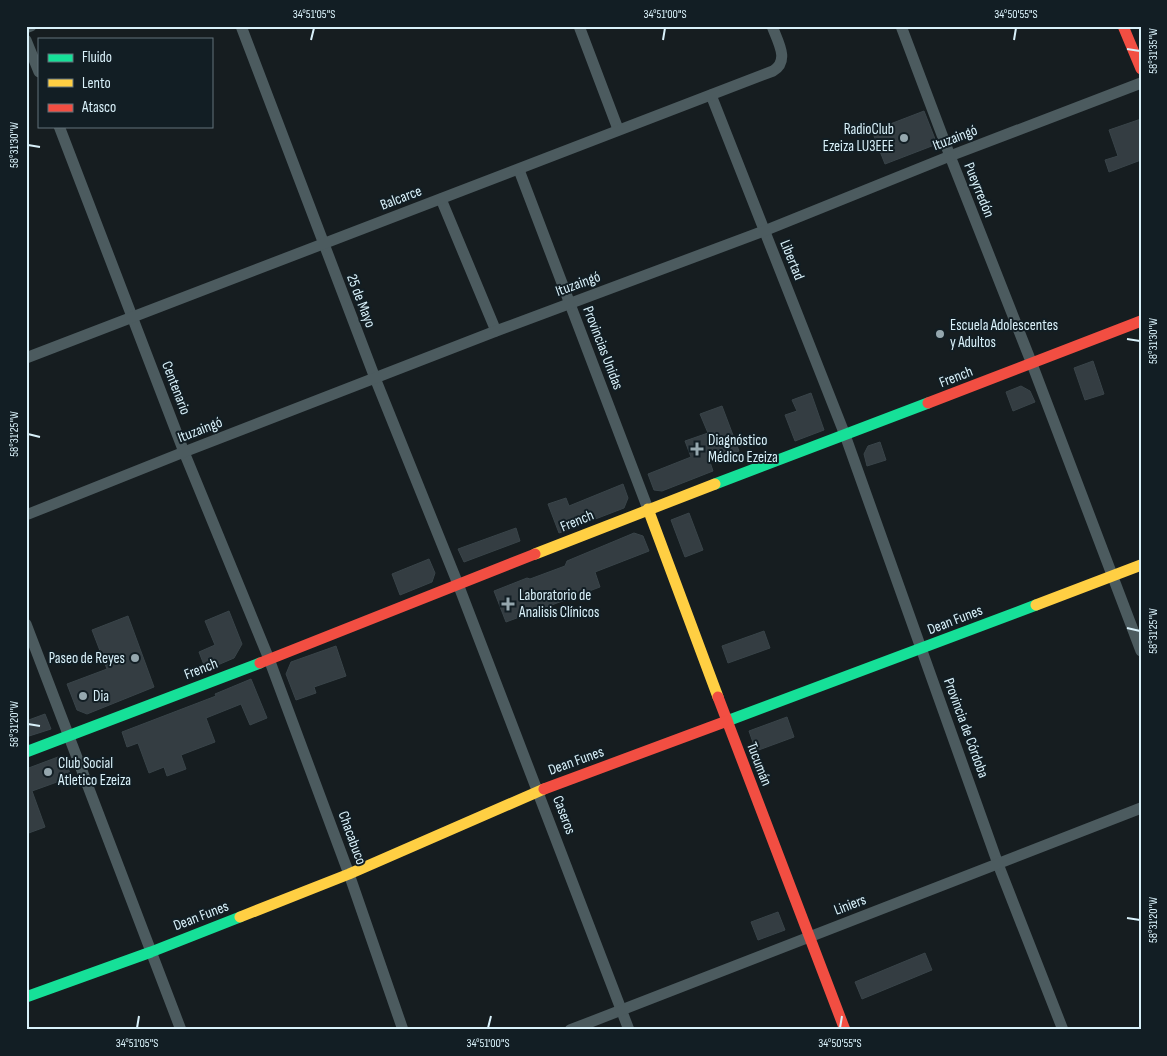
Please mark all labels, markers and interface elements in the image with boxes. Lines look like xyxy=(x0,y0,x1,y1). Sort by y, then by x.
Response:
text: 34°51'05"S xyxy=(293,7,335,22)
text: 34°51'00"S xyxy=(643,7,687,22)
text: 34°50'55"S xyxy=(994,7,1038,22)
text: 58°31'35"W xyxy=(1146,28,1161,74)
legend xyxy=(38,38,212,128)
text: Fluido xyxy=(82,48,112,67)
text: Lento xyxy=(82,74,111,93)
text: Atasco xyxy=(81,98,116,117)
place label: RadioClub Ezeiza LU3EEE xyxy=(823,120,894,156)
street label: Ituzaingó xyxy=(930,121,980,155)
text: 58°31'30"W xyxy=(7,122,22,168)
marker: RadioClub Ezeiza LU3EEE xyxy=(898,132,910,144)
street label: Pueyrredón xyxy=(959,160,999,220)
street label: Balcarce xyxy=(378,181,424,215)
street label: Libertad xyxy=(775,237,809,283)
street label: Ituzaingó xyxy=(553,267,603,301)
street label: 25 de Mayo xyxy=(342,272,380,330)
street label: Provincias Unidas xyxy=(578,304,628,392)
place label: Escuela Adolescentes y Adultos xyxy=(950,316,1058,352)
text: 58°31'30"W xyxy=(1146,318,1161,364)
marker: Escuela Adolescentes y Adultos xyxy=(934,328,946,340)
street label: Centenario xyxy=(157,359,195,417)
street label: French xyxy=(936,362,976,392)
text: 58°31'25"W xyxy=(7,411,22,457)
street label: Ituzaingó xyxy=(175,413,225,447)
place label: Diagnóstico Médico Ezeiza xyxy=(708,431,778,467)
marker: Diagnóstico Médico Ezeiza xyxy=(690,442,704,456)
street label: French xyxy=(557,506,597,536)
place label: Laboratorio de Analisis Clínicos xyxy=(518,586,599,622)
marker: Laboratorio de Analisis Clínicos xyxy=(501,597,515,611)
street label: Dean Funes xyxy=(925,601,985,639)
text: 58°31'25"W xyxy=(1146,608,1161,654)
place label: Paseo de Reyes xyxy=(49,649,125,668)
marker: Paseo de Reyes xyxy=(129,652,141,664)
street label: French xyxy=(181,654,221,684)
street label: Provincia de Córdoba xyxy=(939,675,993,781)
place label: Dia xyxy=(93,687,109,706)
marker: Dia xyxy=(77,690,89,702)
text: 58°31'20"W xyxy=(7,701,22,747)
street label: Tucumán xyxy=(742,739,776,789)
street label: Dean Funes xyxy=(546,742,606,780)
place label: Club Social Atletico Ezeiza xyxy=(57,754,131,790)
marker: Club Social Atletico Ezeiza xyxy=(42,766,54,778)
street label: Caseros xyxy=(548,793,580,837)
street label: Chacabuco xyxy=(334,809,370,867)
street label: Liniers xyxy=(831,890,869,920)
street label: Dean Funes xyxy=(171,897,231,935)
text: 58°31'20"W xyxy=(1146,897,1161,943)
text: 34°51'05"S xyxy=(116,1036,158,1051)
text: 34°51'00"S xyxy=(466,1036,510,1051)
text: 34°50'55"S xyxy=(818,1036,862,1051)

